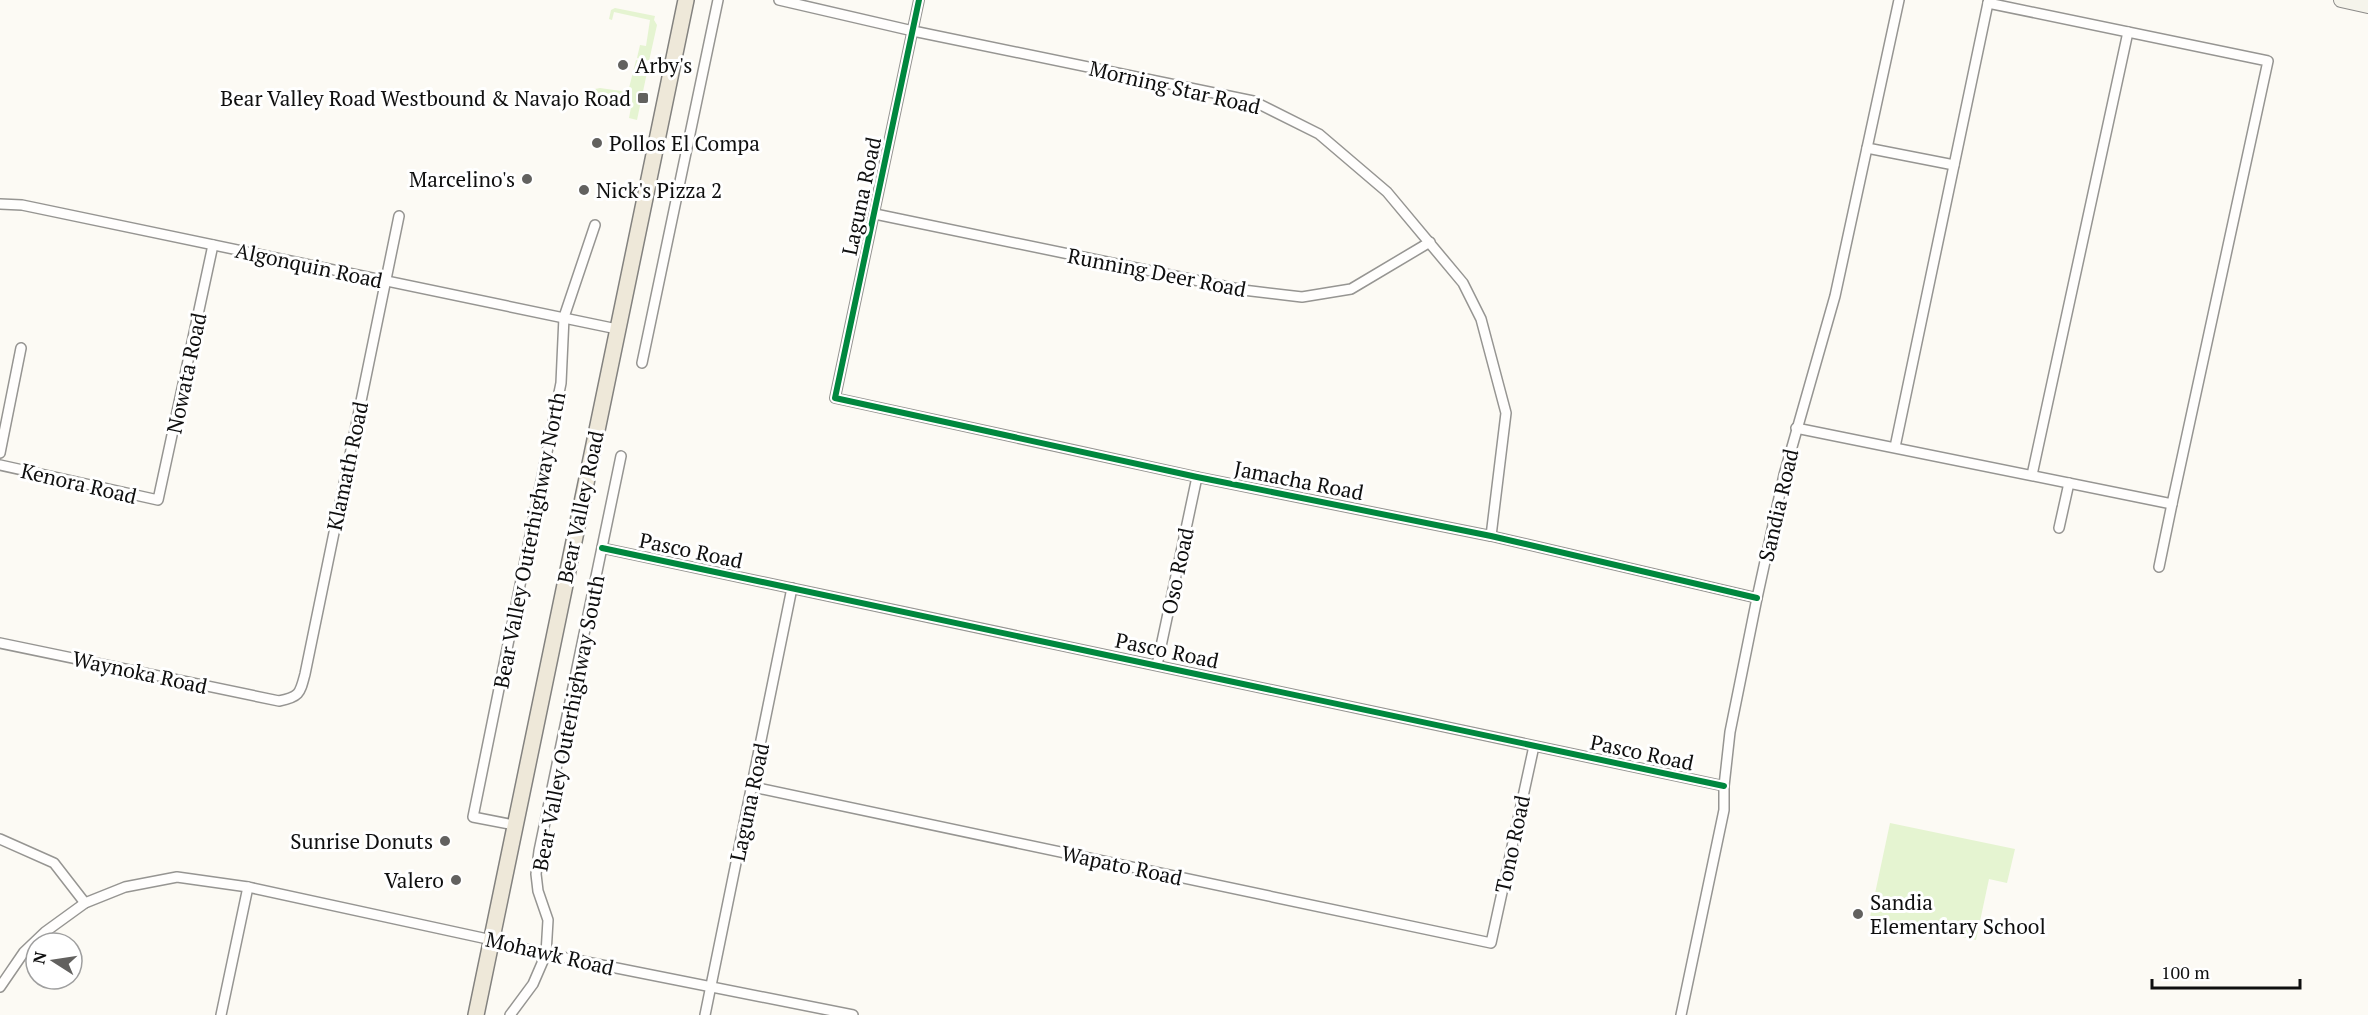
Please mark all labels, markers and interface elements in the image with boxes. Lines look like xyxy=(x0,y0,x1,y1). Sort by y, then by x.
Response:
place label: Arby's xyxy=(635,51,692,79)
street label: Morning Star Road xyxy=(1087,54,1264,120)
marker: Arby's xyxy=(616,58,630,72)
place label: Bear Valley Road Westbound & Navajo Road xyxy=(220,84,631,112)
marker: Bear Valley Road Westbound & Navajo Road xyxy=(636,91,650,105)
place label: Pollos El Compa xyxy=(609,129,760,157)
street label: Laguna Road xyxy=(835,134,887,258)
marker: Pollos El Compa xyxy=(590,136,604,150)
place label: Marcelino's xyxy=(409,165,515,193)
marker: Marcelino's xyxy=(520,172,534,186)
place label: Nick's Pizza 2 xyxy=(596,176,722,204)
marker: Nick's Pizza 2 xyxy=(577,183,591,197)
street label: Algonquin Road xyxy=(233,236,386,294)
street label: Running Deer Road xyxy=(1065,241,1249,303)
street label: Nowata Road xyxy=(160,310,213,436)
street label: Bear Valley Outerhighway North xyxy=(487,389,571,691)
street label: Klamath Road xyxy=(320,399,374,533)
street label: Bear Valley Road xyxy=(550,428,610,586)
street label: Sandia Road xyxy=(1751,446,1805,564)
street label: Jamacha Road xyxy=(1232,454,1366,506)
street label: Kenora Road xyxy=(18,456,140,510)
street label: Pasco Road xyxy=(637,525,746,575)
street label: Oso Road xyxy=(1154,525,1200,617)
street label: Bear Valley Outerhighway South xyxy=(526,573,610,873)
street label: Pasco Road xyxy=(1113,625,1222,675)
street label: Waynoka Road xyxy=(70,644,210,700)
street label: Pasco Road xyxy=(1588,727,1697,777)
street label: Laguna Road xyxy=(723,740,775,864)
street label: Tono Road xyxy=(1488,792,1536,895)
place label: Sunrise Donuts xyxy=(290,827,433,855)
marker: Sunrise Donuts xyxy=(438,834,452,848)
street label: Wapato Road xyxy=(1059,839,1185,892)
place label: Valero xyxy=(384,866,444,894)
marker: Valero xyxy=(449,873,463,887)
place label: Sandia Elementary School xyxy=(1870,888,2046,940)
marker: Sandia Elementary School xyxy=(1851,907,1865,921)
street label: Mohawk Road xyxy=(483,925,617,981)
north arrow xyxy=(24,931,84,991)
text: N xyxy=(27,950,51,966)
scale bar xyxy=(2152,952,2300,990)
text: 100 m xyxy=(2161,960,2210,984)

